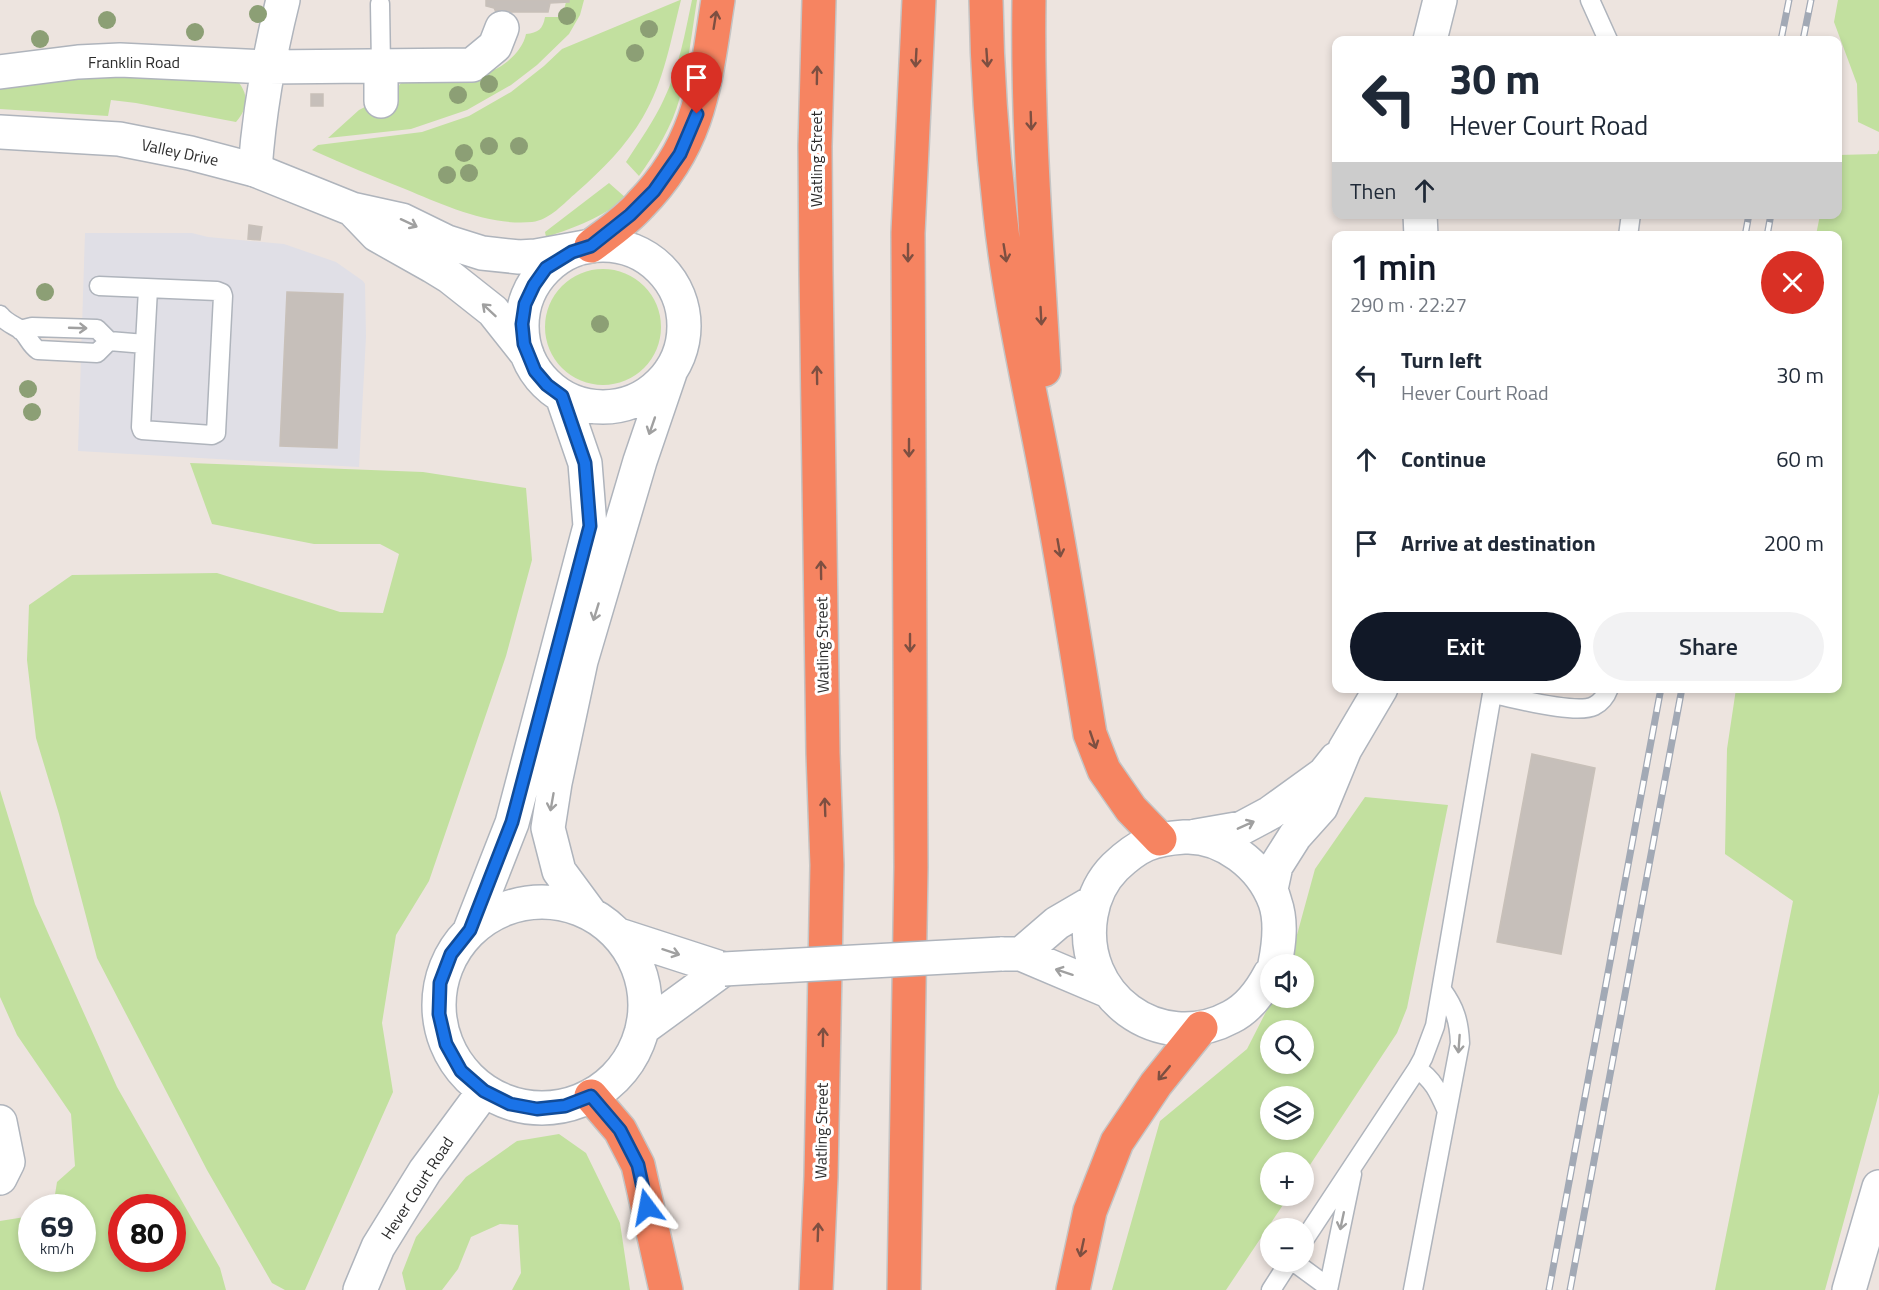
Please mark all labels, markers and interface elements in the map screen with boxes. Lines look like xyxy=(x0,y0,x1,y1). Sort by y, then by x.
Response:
one-way arrow xyxy=(710,10,721,30)
text: 30 m xyxy=(1449,46,1541,110)
one-way arrow xyxy=(910,48,921,68)
one-way arrow xyxy=(982,48,993,68)
street label: Franklin Road xyxy=(88,50,180,74)
pin xyxy=(671,52,722,114)
icon: left xyxy=(1350,60,1428,138)
icon: arrive xyxy=(680,61,713,94)
one-way arrow xyxy=(811,65,823,85)
text: Hever Court Road xyxy=(1449,104,1648,145)
street label: Watling Street xyxy=(804,110,828,207)
one-way arrow xyxy=(1025,111,1036,131)
street label: Valley Drive xyxy=(139,132,221,172)
text: Then xyxy=(1350,174,1396,208)
icon: ahead xyxy=(1408,174,1441,207)
one-way arrow xyxy=(399,218,417,230)
text: 1 min xyxy=(1350,239,1437,294)
one-way arrow xyxy=(1000,242,1011,262)
one-way arrow xyxy=(902,243,914,263)
button: close xyxy=(1761,251,1824,314)
text: 290 m · 22:27 xyxy=(1350,289,1467,320)
one-way arrow xyxy=(482,303,497,317)
one-way arrow xyxy=(1035,306,1046,326)
one-way arrow xyxy=(68,323,88,334)
text: Turn left xyxy=(1401,343,1482,377)
text: 30 m xyxy=(1776,358,1824,392)
icon: left xyxy=(1350,359,1383,392)
one-way arrow xyxy=(812,365,823,385)
text: Hever Court Road xyxy=(1401,377,1549,408)
one-way arrow xyxy=(645,416,656,435)
one-way arrow xyxy=(903,438,915,458)
text: Continue xyxy=(1401,442,1486,476)
text: 60 m xyxy=(1776,442,1824,476)
icon: ahead xyxy=(1350,443,1383,476)
text: Arrive at destination xyxy=(1401,526,1596,560)
text: 200 m xyxy=(1764,526,1824,560)
icon: arrive xyxy=(1350,527,1383,560)
one-way arrow xyxy=(1054,537,1065,557)
one-way arrow xyxy=(815,560,827,580)
street label: Watling Street xyxy=(809,596,835,693)
one-way arrow xyxy=(590,603,601,622)
button: Exit xyxy=(1350,612,1581,681)
button: Share xyxy=(1593,612,1824,681)
one-way arrow xyxy=(904,633,916,653)
one-way arrow xyxy=(1088,730,1099,749)
one-way arrow xyxy=(546,792,557,812)
one-way arrow xyxy=(819,797,830,817)
one-way arrow xyxy=(1237,819,1255,830)
one-way arrow xyxy=(661,947,680,958)
map controls xyxy=(1260,954,1314,1272)
button: sound xyxy=(1260,954,1314,1008)
one-way arrow xyxy=(1055,965,1074,976)
button: search xyxy=(1260,1020,1314,1074)
one-way arrow xyxy=(818,1027,829,1047)
one-way arrow xyxy=(1453,1034,1464,1053)
one-way arrow xyxy=(1157,1065,1171,1080)
street label: Watling Street xyxy=(808,1082,834,1179)
button: layers xyxy=(1260,1086,1314,1140)
street label: Hever Court Road xyxy=(375,1132,459,1244)
button: + xyxy=(1260,1152,1314,1206)
position arrow xyxy=(615,1175,679,1239)
speed limit sign: 80 xyxy=(108,1194,186,1272)
text: 69 xyxy=(40,1203,74,1249)
one-way arrow xyxy=(1336,1210,1347,1230)
button: − xyxy=(1260,1218,1314,1272)
one-way arrow xyxy=(813,1222,824,1242)
text: km/h xyxy=(40,1237,74,1260)
one-way arrow xyxy=(1076,1238,1088,1257)

